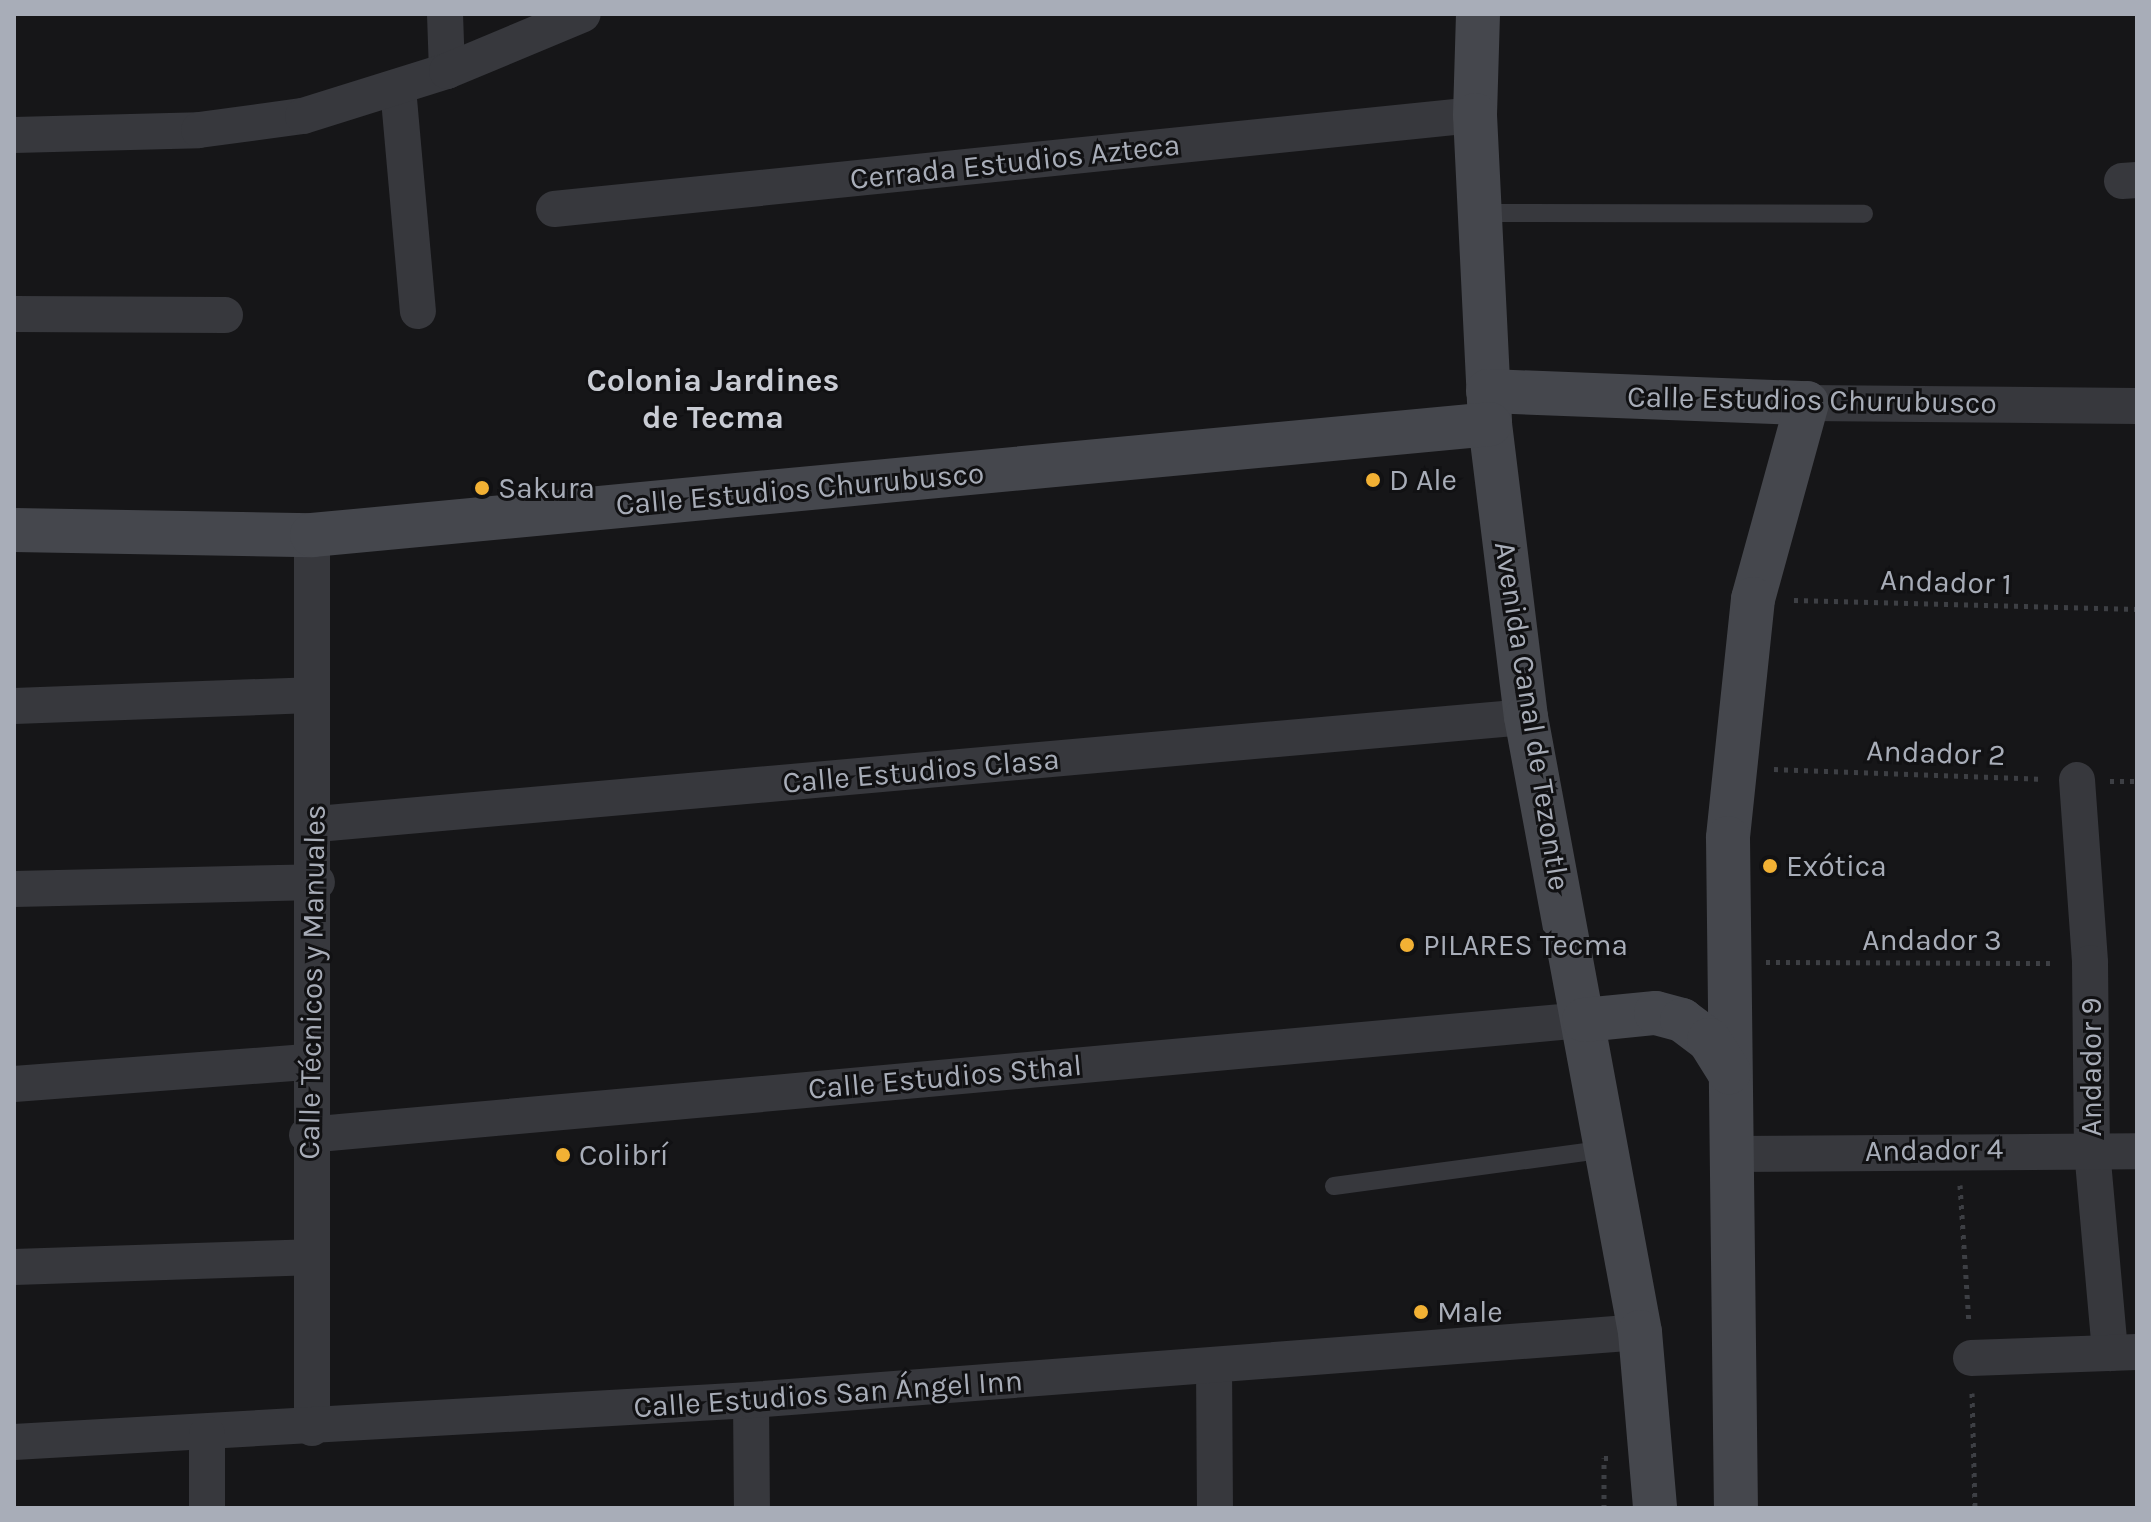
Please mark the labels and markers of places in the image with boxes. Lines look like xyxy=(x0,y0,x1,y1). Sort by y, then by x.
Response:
place label: D Ale xyxy=(1389,462,1457,498)
place label: Sakura xyxy=(498,470,595,506)
marker: D Ale xyxy=(1364,471,1382,489)
marker: Sakura xyxy=(473,479,491,497)
place label: Exótica xyxy=(1786,848,1887,884)
marker: Exótica xyxy=(1761,857,1779,875)
place label: PILARES Tecma xyxy=(1423,927,1628,963)
marker: PILARES Tecma xyxy=(1398,936,1416,954)
place label: Colibrí xyxy=(579,1137,669,1173)
marker: Colibrí xyxy=(554,1146,572,1164)
place label: Male xyxy=(1437,1294,1503,1330)
marker: Male xyxy=(1412,1303,1430,1321)

